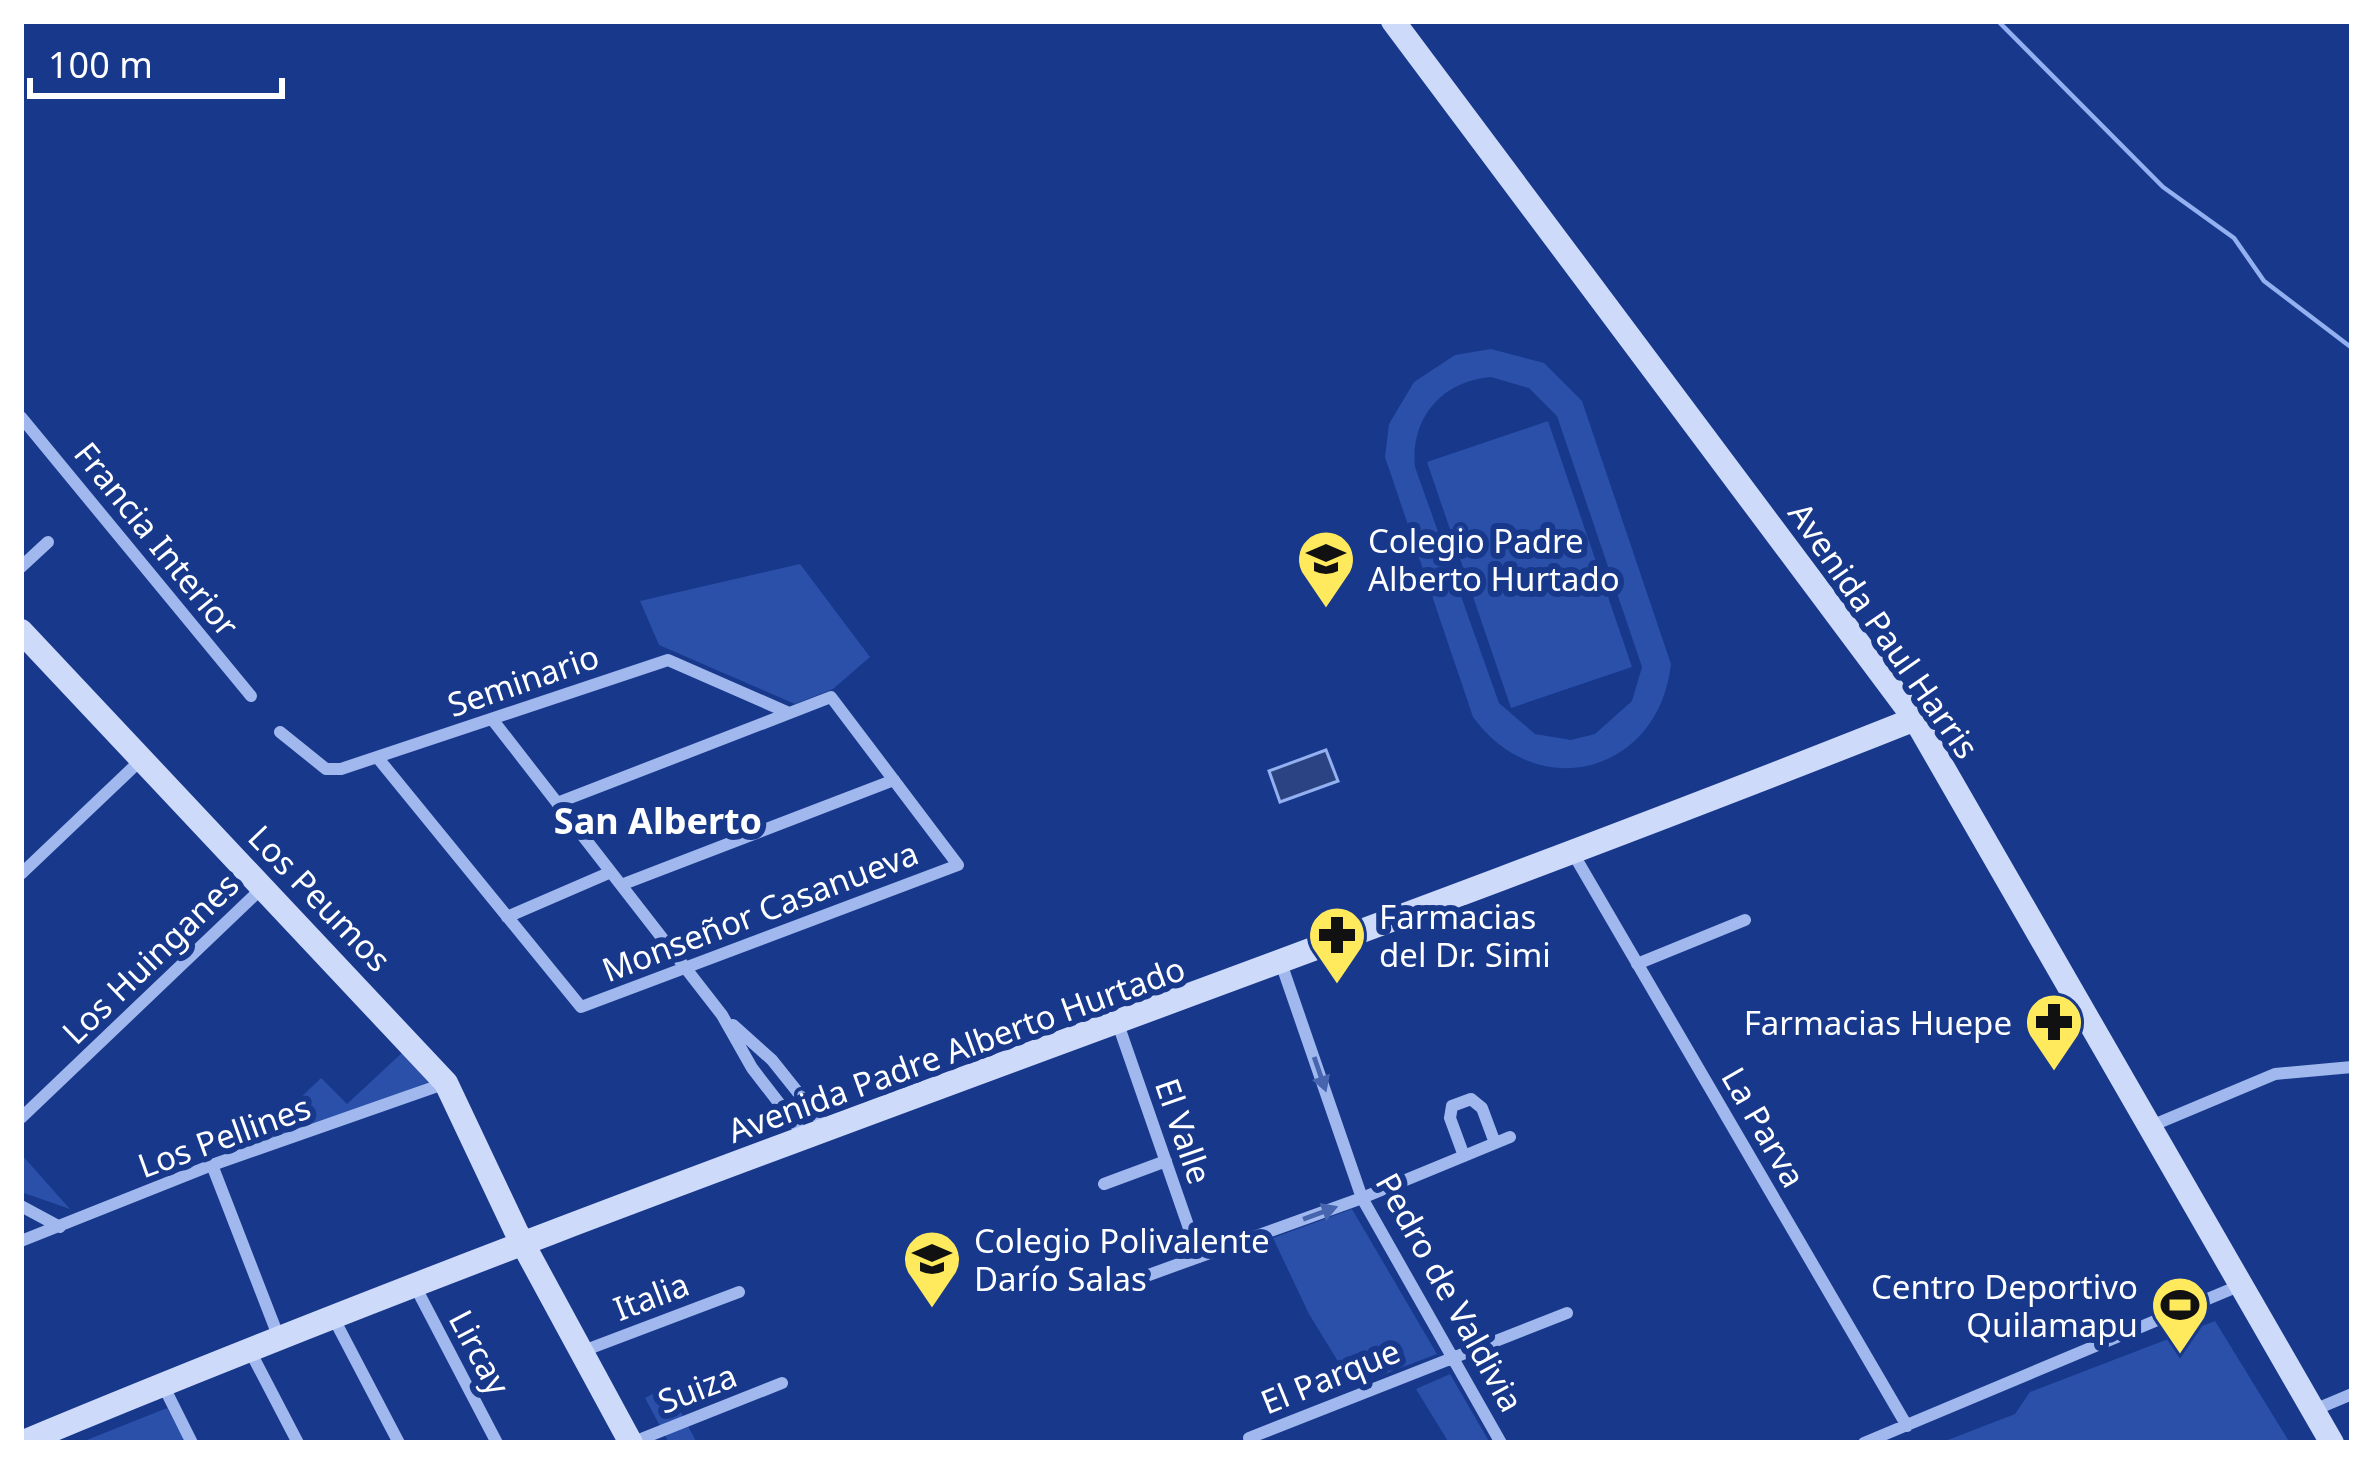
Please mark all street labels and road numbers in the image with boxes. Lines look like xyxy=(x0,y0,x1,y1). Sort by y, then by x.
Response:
street label: Francia Interior xyxy=(65,432,250,646)
street label: Avenida Paul Harris xyxy=(1779,493,1989,767)
street label: Seminario xyxy=(441,633,605,727)
street label: Los Peumos xyxy=(239,815,401,981)
street label: Monseñor Casanueva xyxy=(596,830,924,992)
street label: Los Huinganes xyxy=(52,862,248,1054)
street label: Avenida Padre Alberto Hurtado xyxy=(721,945,1191,1153)
street label: La Parva xyxy=(1712,1059,1816,1195)
street label: El Valle xyxy=(1145,1072,1223,1190)
street label: Los Pellines xyxy=(131,1084,317,1188)
street label: Pedro de Valdivia xyxy=(1366,1164,1534,1420)
street label: Italia xyxy=(607,1261,695,1331)
street label: Lircay xyxy=(439,1302,521,1402)
street label: El Parque xyxy=(1254,1328,1406,1424)
street label: Suiza xyxy=(651,1352,743,1424)

